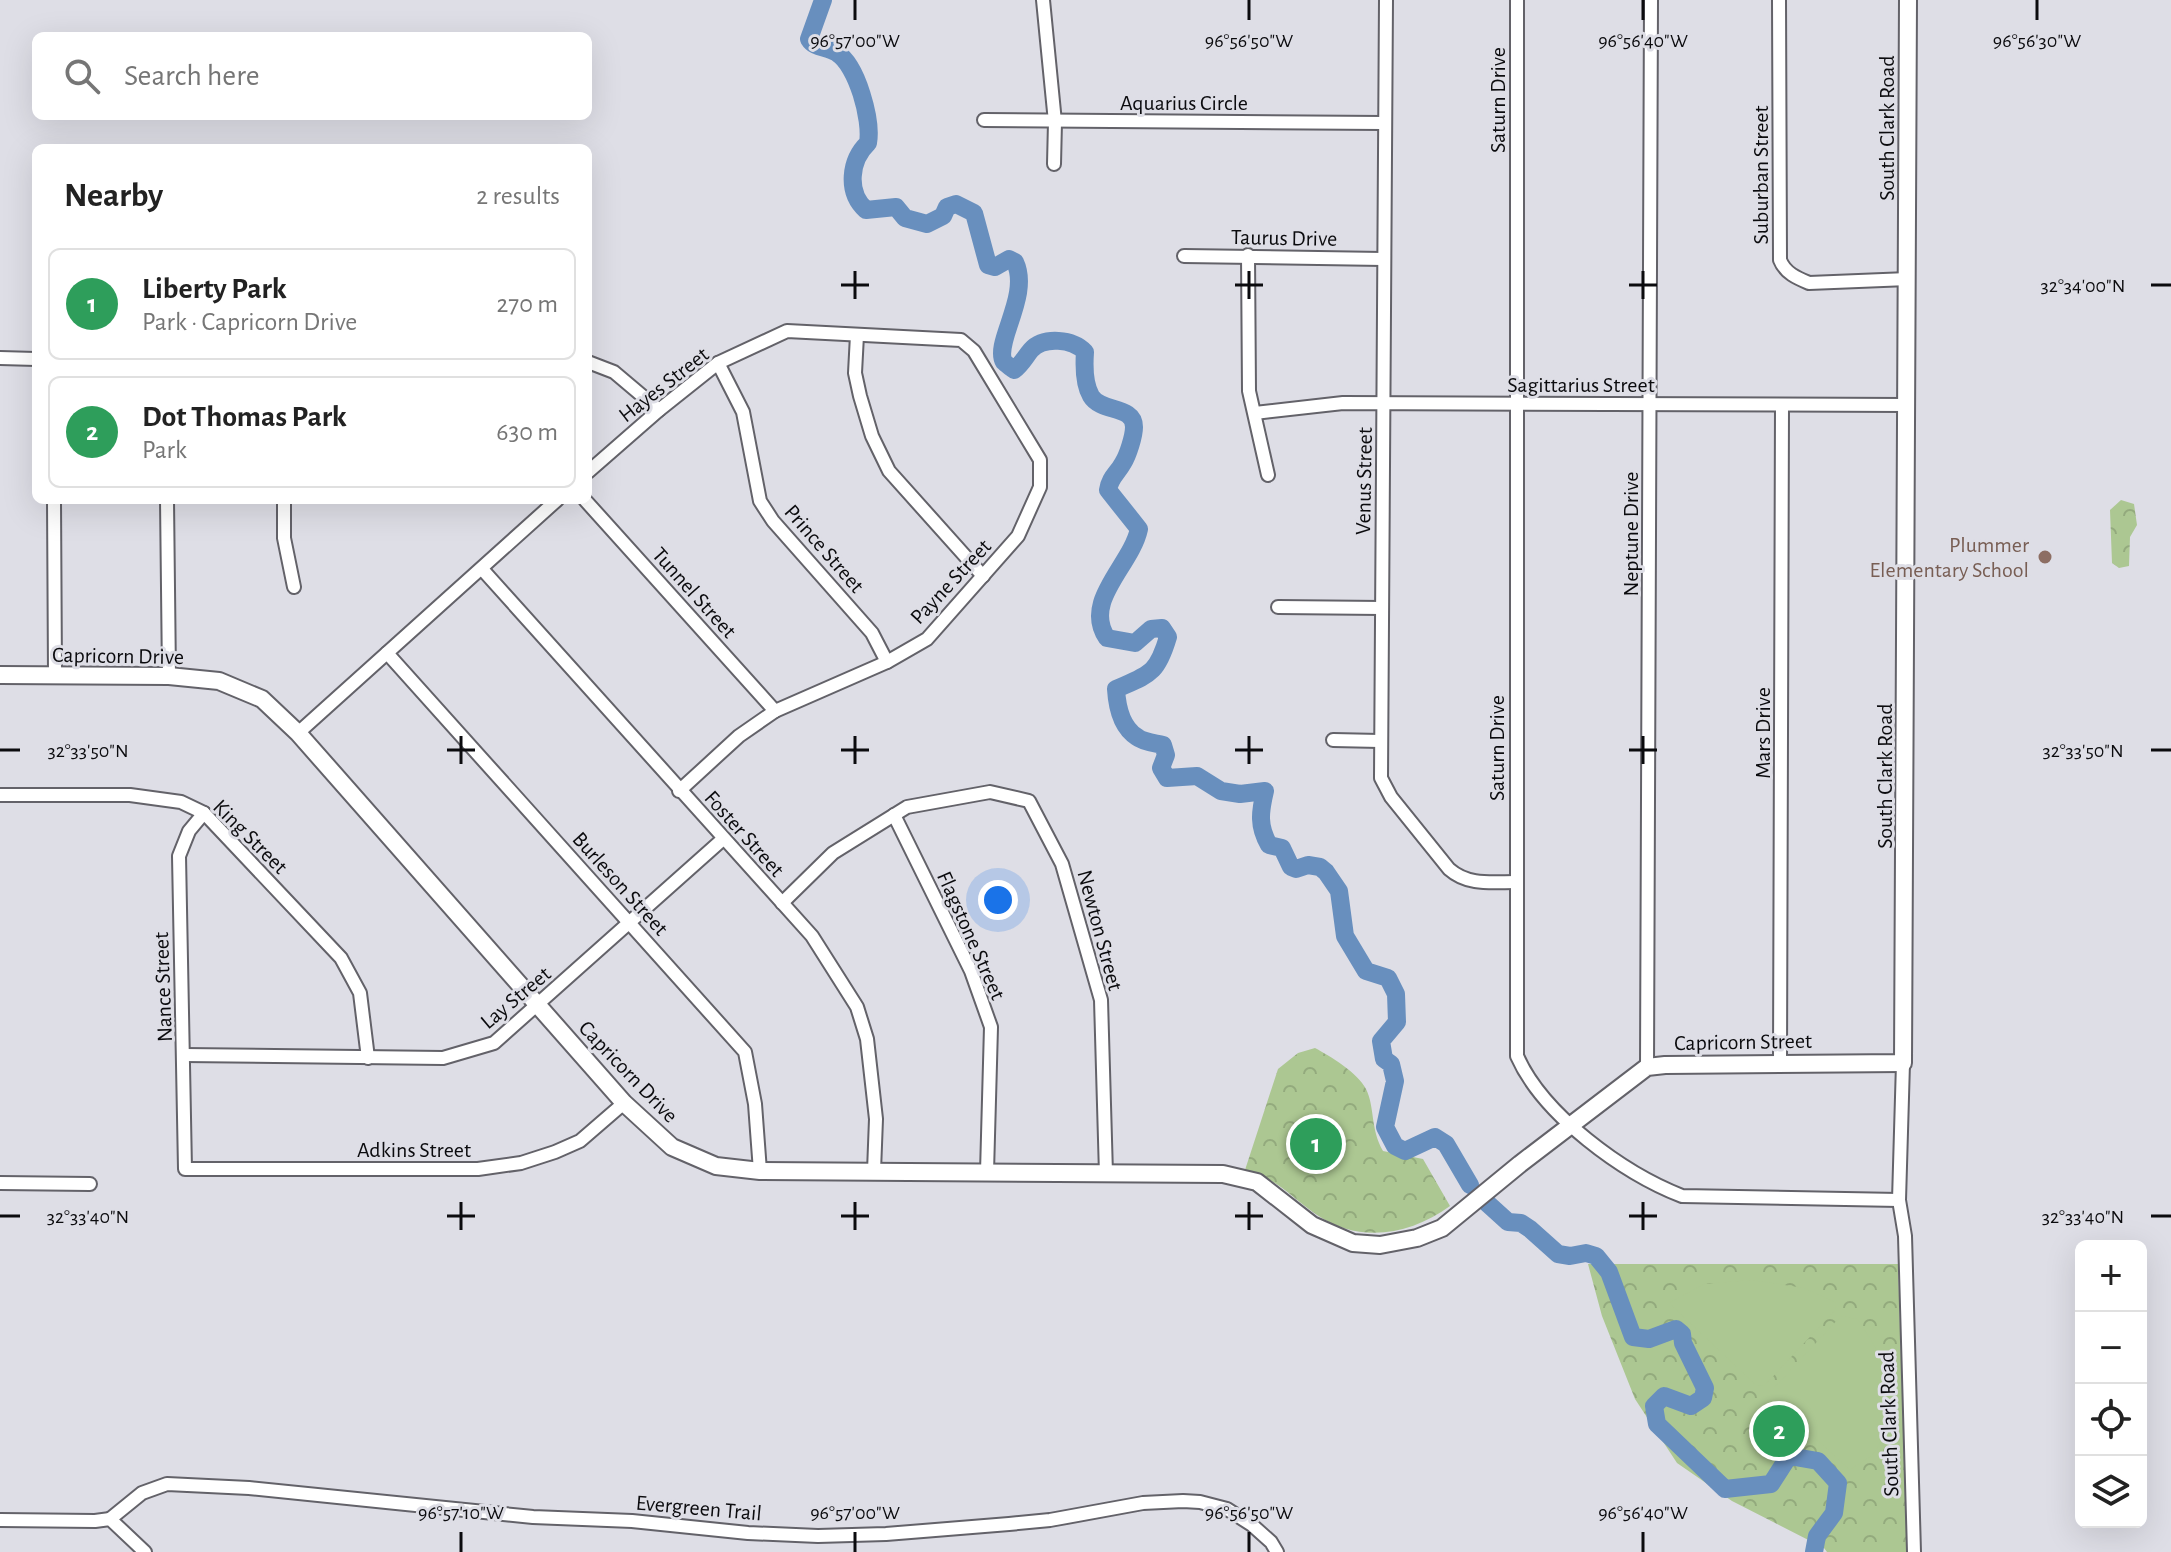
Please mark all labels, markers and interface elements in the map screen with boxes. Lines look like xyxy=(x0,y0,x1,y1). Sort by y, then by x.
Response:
text: 96°57'00"W xyxy=(810,31,900,51)
text: 96°56'50"W xyxy=(1205,31,1293,51)
text: 96°56'40"W xyxy=(1598,31,1688,51)
text: 96°56'30"W xyxy=(1993,31,2081,51)
search box xyxy=(32,32,592,120)
street label: Saturn Drive xyxy=(1487,47,1509,153)
icon: search xyxy=(60,54,104,98)
street label: South Clark Road xyxy=(1876,55,1898,201)
text: Search here xyxy=(124,61,260,91)
street label: Aquarius Circle xyxy=(1120,92,1248,114)
street label: Suburban Street xyxy=(1750,105,1772,245)
text: Nearby xyxy=(64,179,163,213)
text: 2 results xyxy=(476,183,560,209)
street label: Taurus Drive xyxy=(1231,226,1337,250)
text: Liberty Park xyxy=(142,274,286,304)
text: 32°34'00"N xyxy=(2041,276,2125,296)
text: 1 xyxy=(87,291,97,317)
text: 270 m xyxy=(497,291,558,317)
text: Park · Capricorn Drive xyxy=(142,309,357,335)
street label: Hayes Street xyxy=(615,343,713,426)
street label: Sagittarius Street xyxy=(1507,374,1655,396)
text: Dot Thomas Park xyxy=(142,402,347,432)
text: 2 xyxy=(86,419,98,445)
text: 630 m xyxy=(496,419,558,445)
street label: Venus Street xyxy=(1352,427,1376,535)
text: Park xyxy=(142,437,187,463)
street label: Neptune Drive xyxy=(1620,472,1642,596)
street label: Prince Street xyxy=(780,500,868,597)
place label: Plummer Elementary School xyxy=(1869,534,2029,581)
street label: Payne Street xyxy=(906,535,995,628)
street label: Tunnel Street xyxy=(648,543,740,642)
marker: Plummer Elementary School xyxy=(2036,548,2054,566)
street label: Capricorn Drive xyxy=(52,644,184,668)
street label: Mars Drive xyxy=(1752,687,1774,779)
street label: Saturn Drive xyxy=(1486,695,1508,801)
street label: South Clark Road xyxy=(1874,703,1896,849)
text: 32°33'50"N xyxy=(47,741,129,761)
text: 32°33'50"N xyxy=(2042,741,2124,761)
street label: Foster Street xyxy=(700,787,788,881)
street label: King Street xyxy=(209,795,292,878)
street label: Burleson Street xyxy=(568,828,672,940)
street label: Flagstone Street xyxy=(933,868,1009,1003)
street label: Newton Street xyxy=(1073,868,1127,993)
your location xyxy=(978,880,1018,920)
street label: Nance Street xyxy=(150,932,176,1042)
street label: Lay Street xyxy=(476,962,555,1033)
street label: Capricorn Drive xyxy=(575,1017,682,1127)
street label: Capricorn Street xyxy=(1674,1030,1812,1054)
pin: 1 xyxy=(1290,1114,1342,1174)
street label: Adkins Street xyxy=(357,1139,471,1161)
text: 32°33'40"N xyxy=(47,1207,129,1227)
text: 32°33'40"N xyxy=(2042,1207,2124,1227)
map controls xyxy=(2075,1240,2147,1528)
button: + xyxy=(2075,1240,2147,1312)
button: − xyxy=(2075,1312,2147,1384)
street label: South Clark Road xyxy=(1875,1351,1903,1497)
button: locate xyxy=(2075,1384,2147,1456)
pin: 2 xyxy=(1753,1401,1805,1461)
button: layers xyxy=(2075,1456,2147,1528)
street label: Evergreen Trail xyxy=(635,1492,763,1524)
text: 96°57'10"W xyxy=(418,1503,504,1523)
text: 96°57'00"W xyxy=(810,1503,900,1523)
text: 96°56'50"W xyxy=(1205,1503,1293,1523)
text: 96°56'40"W xyxy=(1598,1503,1688,1523)

